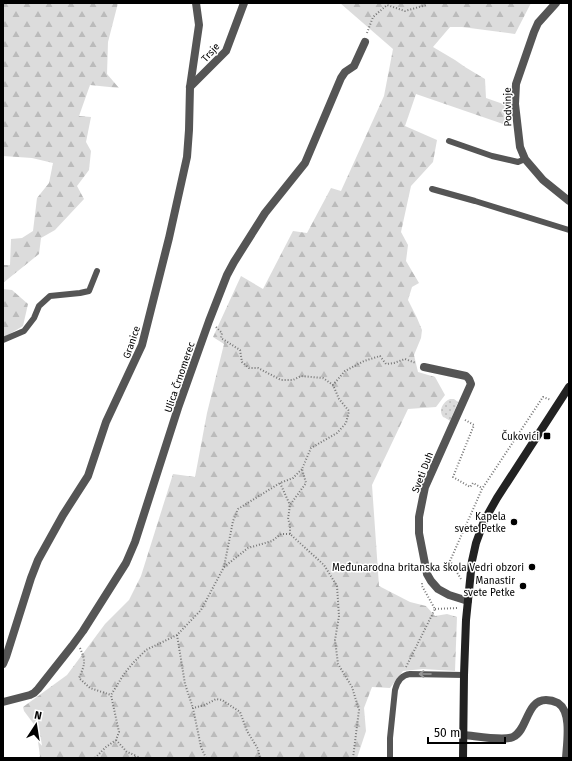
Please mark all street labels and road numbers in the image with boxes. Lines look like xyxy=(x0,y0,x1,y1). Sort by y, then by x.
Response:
street label: Trsje xyxy=(199,41,222,65)
street label: Podvinje xyxy=(502,87,514,127)
street label: Granice xyxy=(121,324,143,360)
street label: Ulica Črnomerec xyxy=(160,340,198,414)
street label: Sveti Duh xyxy=(410,450,436,495)

